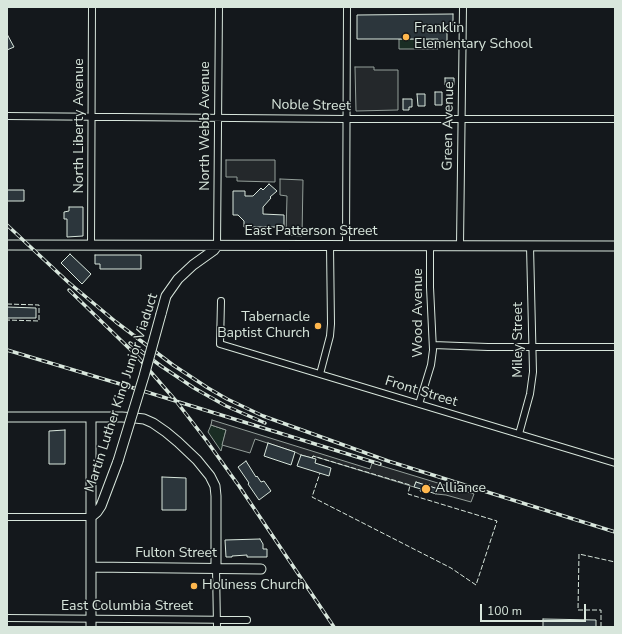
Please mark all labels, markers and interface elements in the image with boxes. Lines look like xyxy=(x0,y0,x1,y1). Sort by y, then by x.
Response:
place label: Franklin Elementary School xyxy=(414,21,532,54)
marker: Franklin Elementary School xyxy=(401,32,411,42)
street label: North Liberty Avenue xyxy=(72,58,88,194)
street label: North Webb Avenue xyxy=(198,61,214,191)
street label: Green Avenue xyxy=(440,81,458,171)
street label: Noble Street xyxy=(271,97,351,115)
street label: East Patterson Street xyxy=(245,224,377,240)
street label: Wood Avenue xyxy=(411,268,427,358)
street label: Martin Luther King Junior Viaduct xyxy=(82,291,162,495)
street label: Miley Street xyxy=(511,302,527,378)
place label: Tabernacle Baptist Church xyxy=(217,310,310,342)
marker: Tabernacle Baptist Church xyxy=(313,321,323,331)
street label: Front Street xyxy=(383,373,459,411)
place label: Alliance xyxy=(435,481,486,497)
marker: Alliance xyxy=(420,483,432,495)
street label: Fulton Street xyxy=(135,546,217,562)
place label: Holiness Church xyxy=(202,578,305,594)
marker: Holiness Church xyxy=(189,581,199,591)
scale bar xyxy=(482,596,588,622)
street label: East Columbia Street xyxy=(61,599,193,615)
text: 100 m xyxy=(487,603,522,619)

